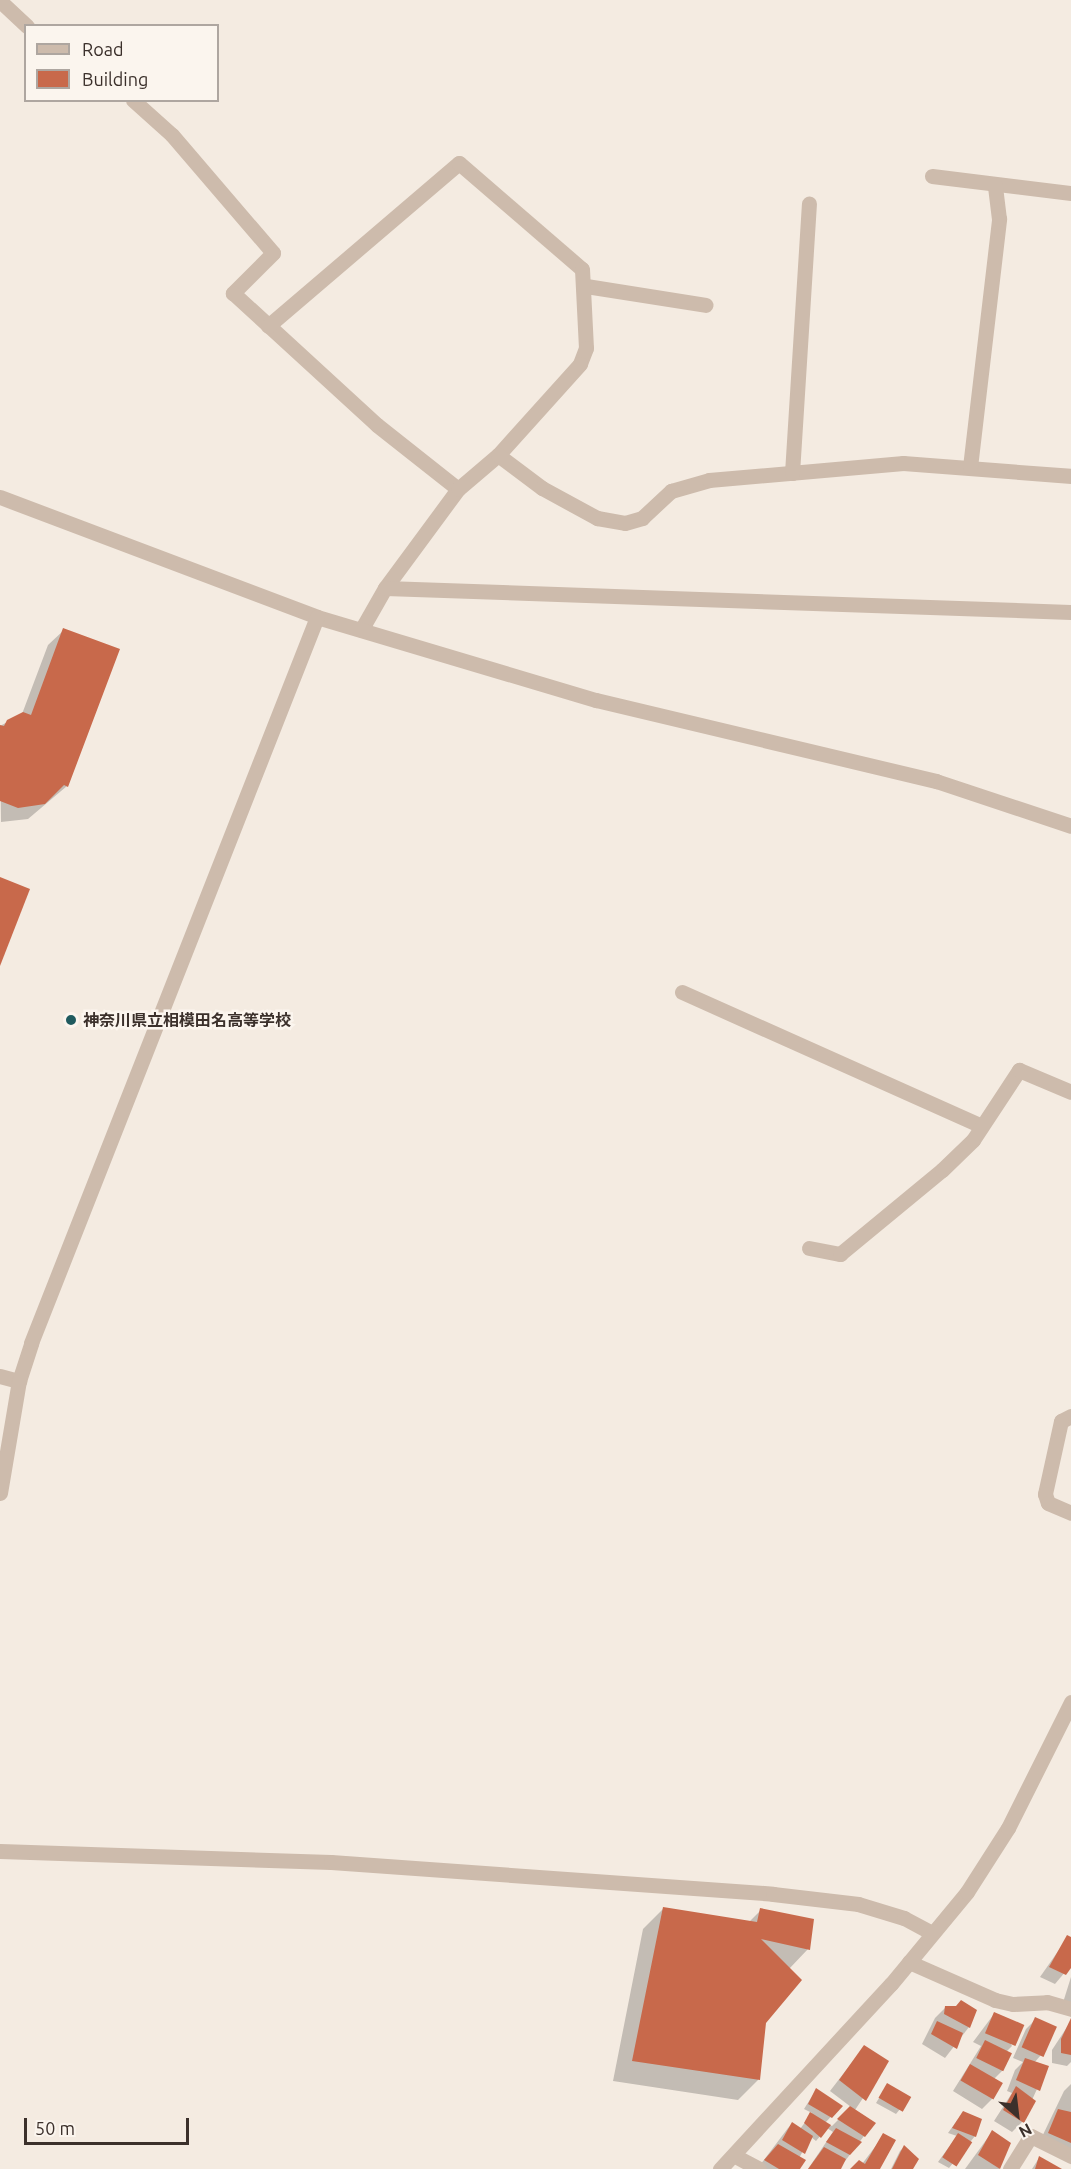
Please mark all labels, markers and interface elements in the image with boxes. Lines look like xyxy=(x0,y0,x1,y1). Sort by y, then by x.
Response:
legend xyxy=(24,24,219,102)
text: Road xyxy=(82,39,124,59)
text: Building xyxy=(82,69,148,89)
place label: 神奈川県立相模田名高等学校 xyxy=(83,1010,291,1030)
marker: 神奈川県立相模田名高等学校 xyxy=(64,1013,78,1027)
north arrow xyxy=(987,2085,1047,2145)
scale bar xyxy=(27,2106,192,2144)
text: 50 m xyxy=(35,2118,75,2138)
text: N xyxy=(1016,2120,1035,2142)

